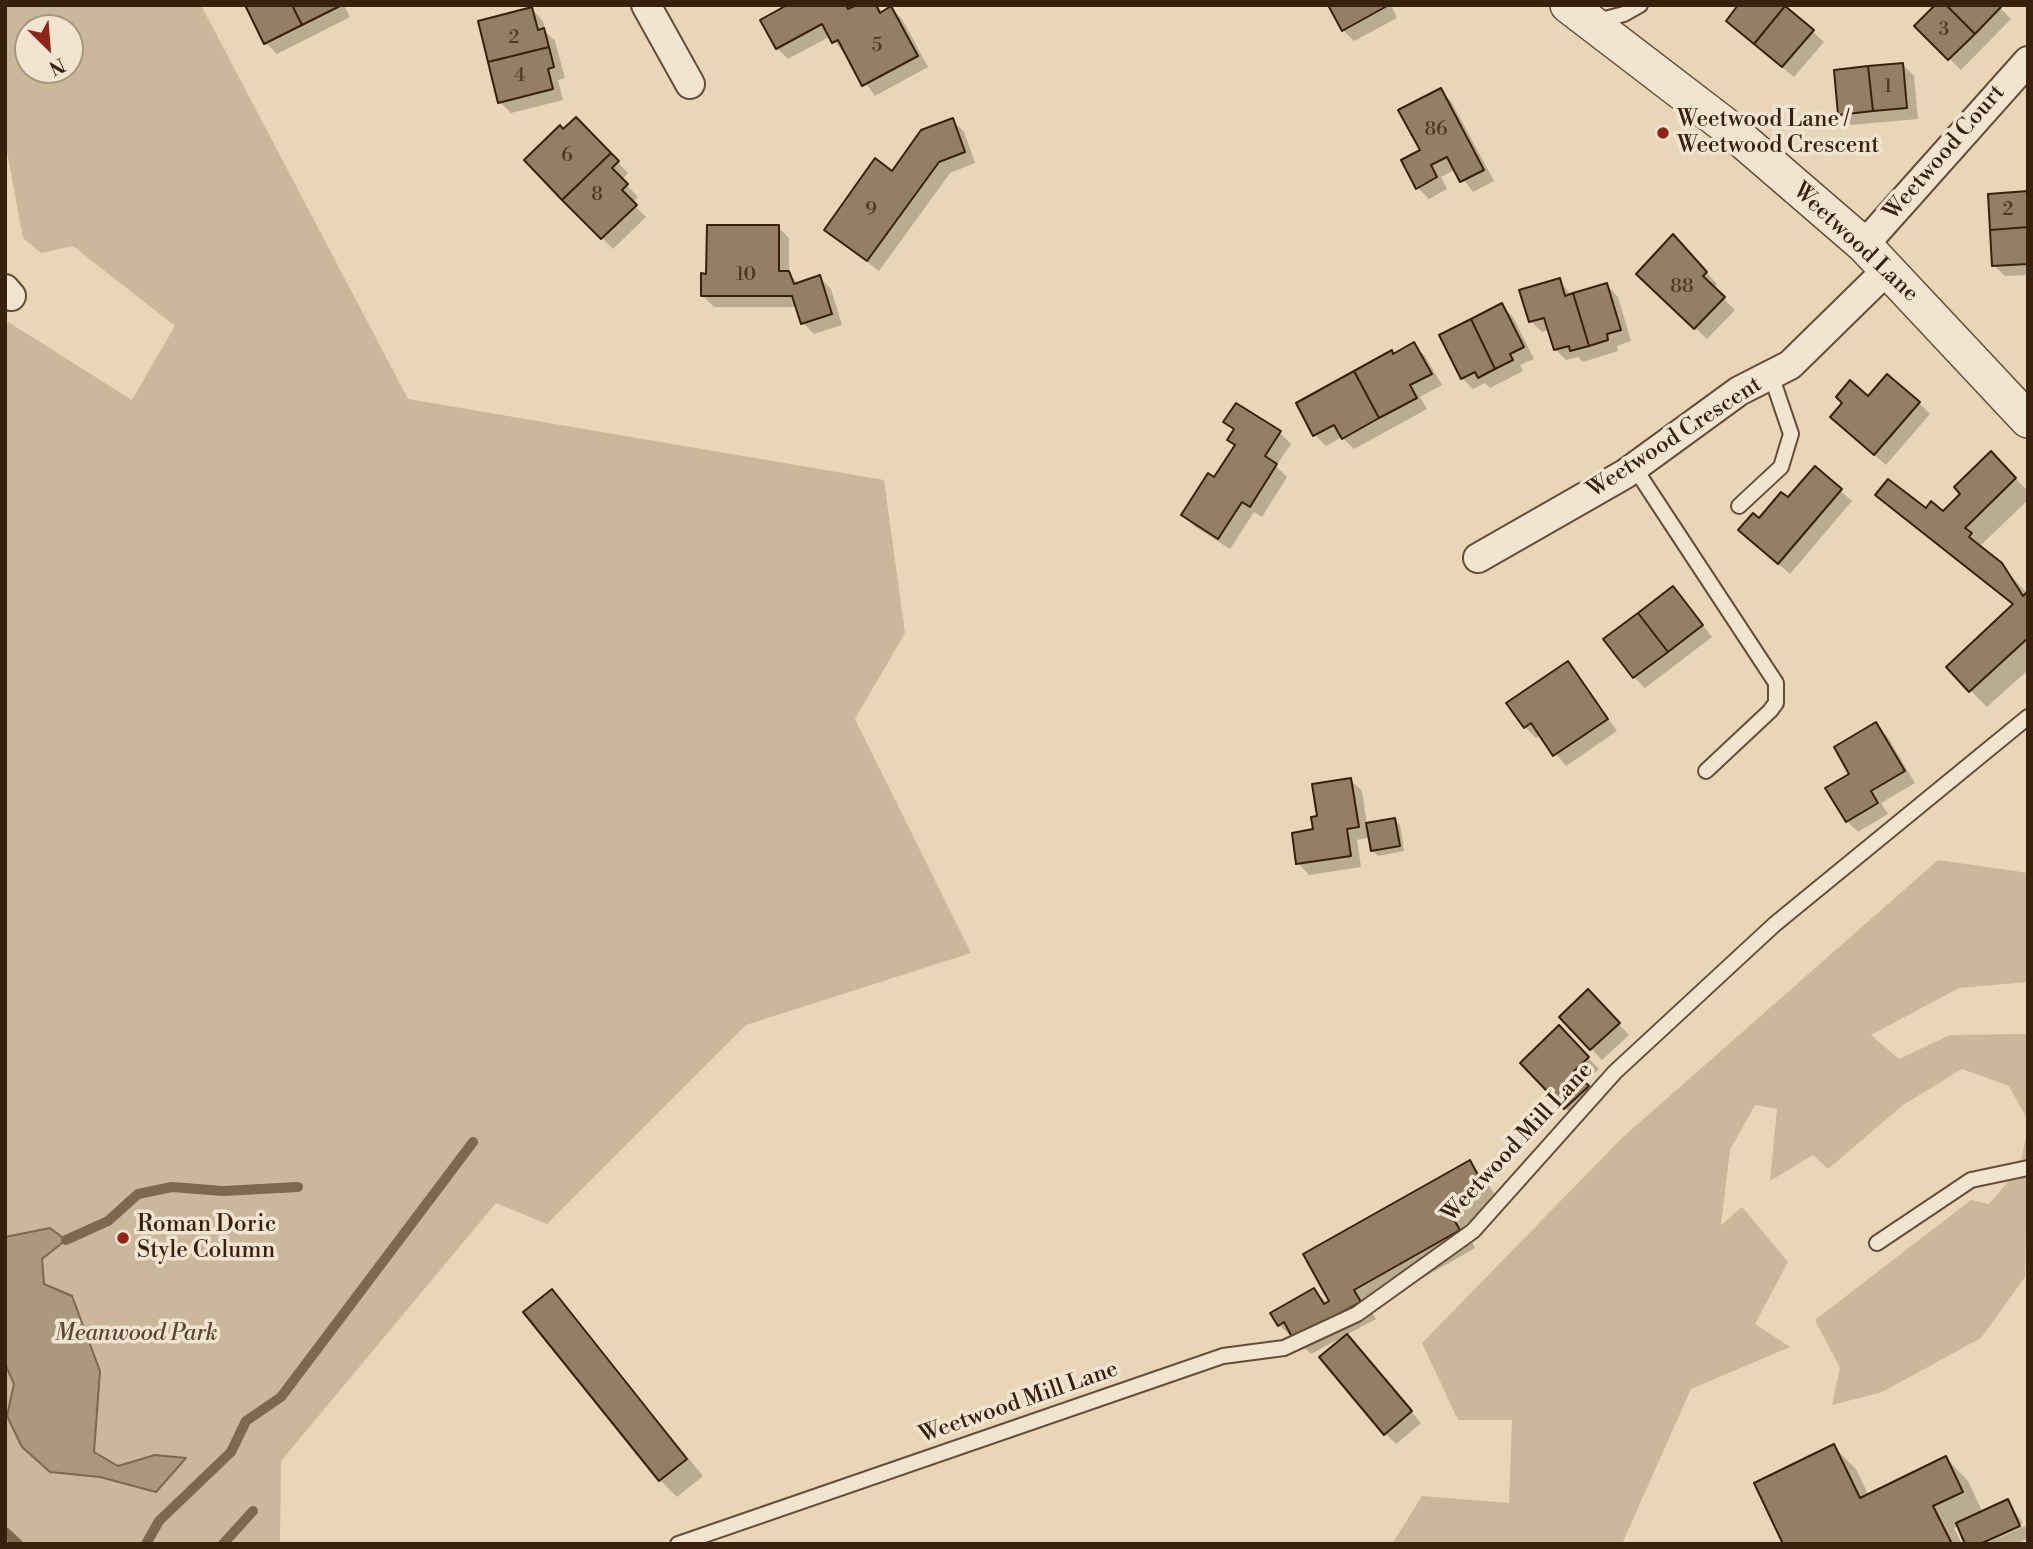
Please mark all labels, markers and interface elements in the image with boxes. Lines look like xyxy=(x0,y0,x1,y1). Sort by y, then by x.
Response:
north arrow xyxy=(14,14,84,84)
house number: 3 xyxy=(1939,19,1949,41)
house number: 2 xyxy=(509,27,519,49)
house number: 5 xyxy=(872,35,882,57)
text: N xyxy=(45,52,69,80)
house number: 4 xyxy=(514,65,526,87)
house number: 1 xyxy=(1884,76,1892,98)
street label: Weetwood Court xyxy=(1879,80,2011,226)
place label: Weetwood Lane / Weetwood Crescent xyxy=(1677,106,1879,160)
house number: 86 xyxy=(1424,119,1448,141)
marker: Weetwood Lane / Weetwood Crescent xyxy=(1655,125,1671,141)
house number: 6 xyxy=(561,145,573,167)
street label: Weetwood Lane xyxy=(1786,178,1924,308)
house number: 8 xyxy=(591,184,603,206)
house number: 9 xyxy=(865,199,877,221)
house number: 2 xyxy=(2003,199,2013,221)
house number: 10 xyxy=(736,264,756,286)
house number: 88 xyxy=(1670,276,1694,298)
street label: Weetwood Crescent xyxy=(1583,371,1767,505)
street label: Weetwood Mill Lane xyxy=(1437,1057,1599,1229)
place label: Roman Doric Style Column xyxy=(137,1211,276,1265)
marker: Roman Doric Style Column xyxy=(115,1230,131,1246)
park label: Meanwood Park xyxy=(54,1320,218,1348)
street label: Weetwood Mill Lane xyxy=(916,1356,1122,1450)

